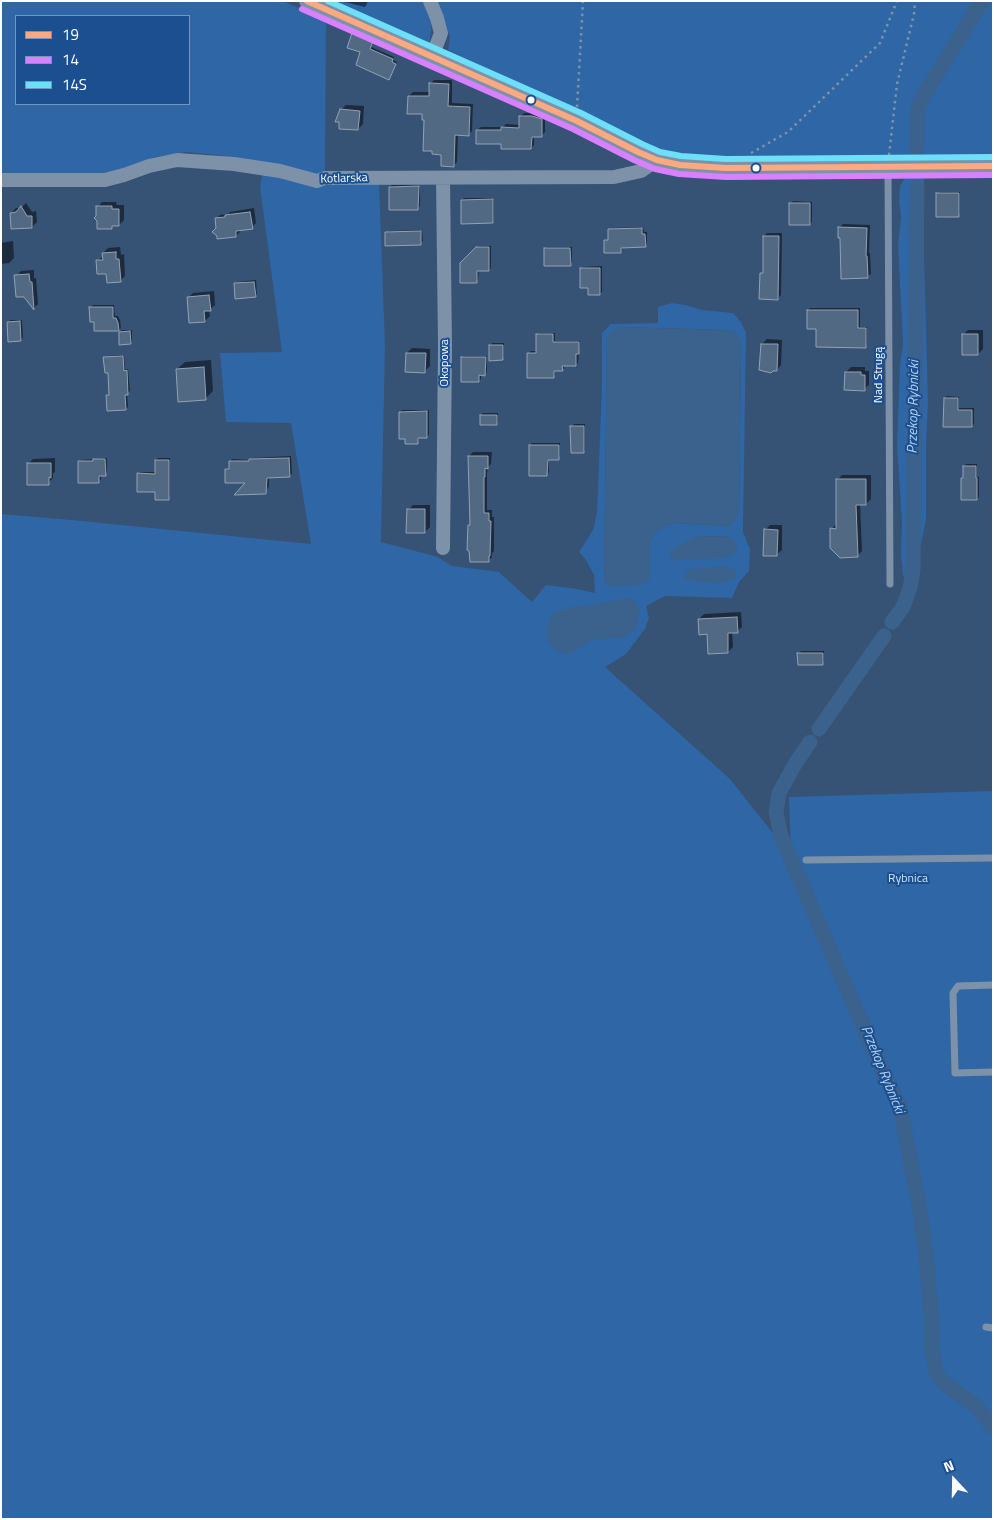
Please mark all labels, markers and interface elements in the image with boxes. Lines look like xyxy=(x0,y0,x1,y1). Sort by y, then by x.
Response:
legend xyxy=(15,15,190,105)
text: 19 xyxy=(62,23,79,46)
text: 14 xyxy=(62,48,79,71)
text: 14S xyxy=(62,73,87,96)
unlabelled marker xyxy=(526,95,536,105)
unlabelled marker xyxy=(751,163,761,173)
street label: Kotlarska xyxy=(320,171,368,187)
street label: Okopowa xyxy=(438,339,452,387)
street label: Nad Strugą xyxy=(872,347,886,403)
water label: Przekop Rybnicki xyxy=(905,360,923,454)
park label: Rybnica xyxy=(888,872,928,886)
water label: Przekop Rybnicki xyxy=(857,1024,907,1116)
text: N xyxy=(940,1454,957,1477)
north arrow xyxy=(929,1455,979,1505)

